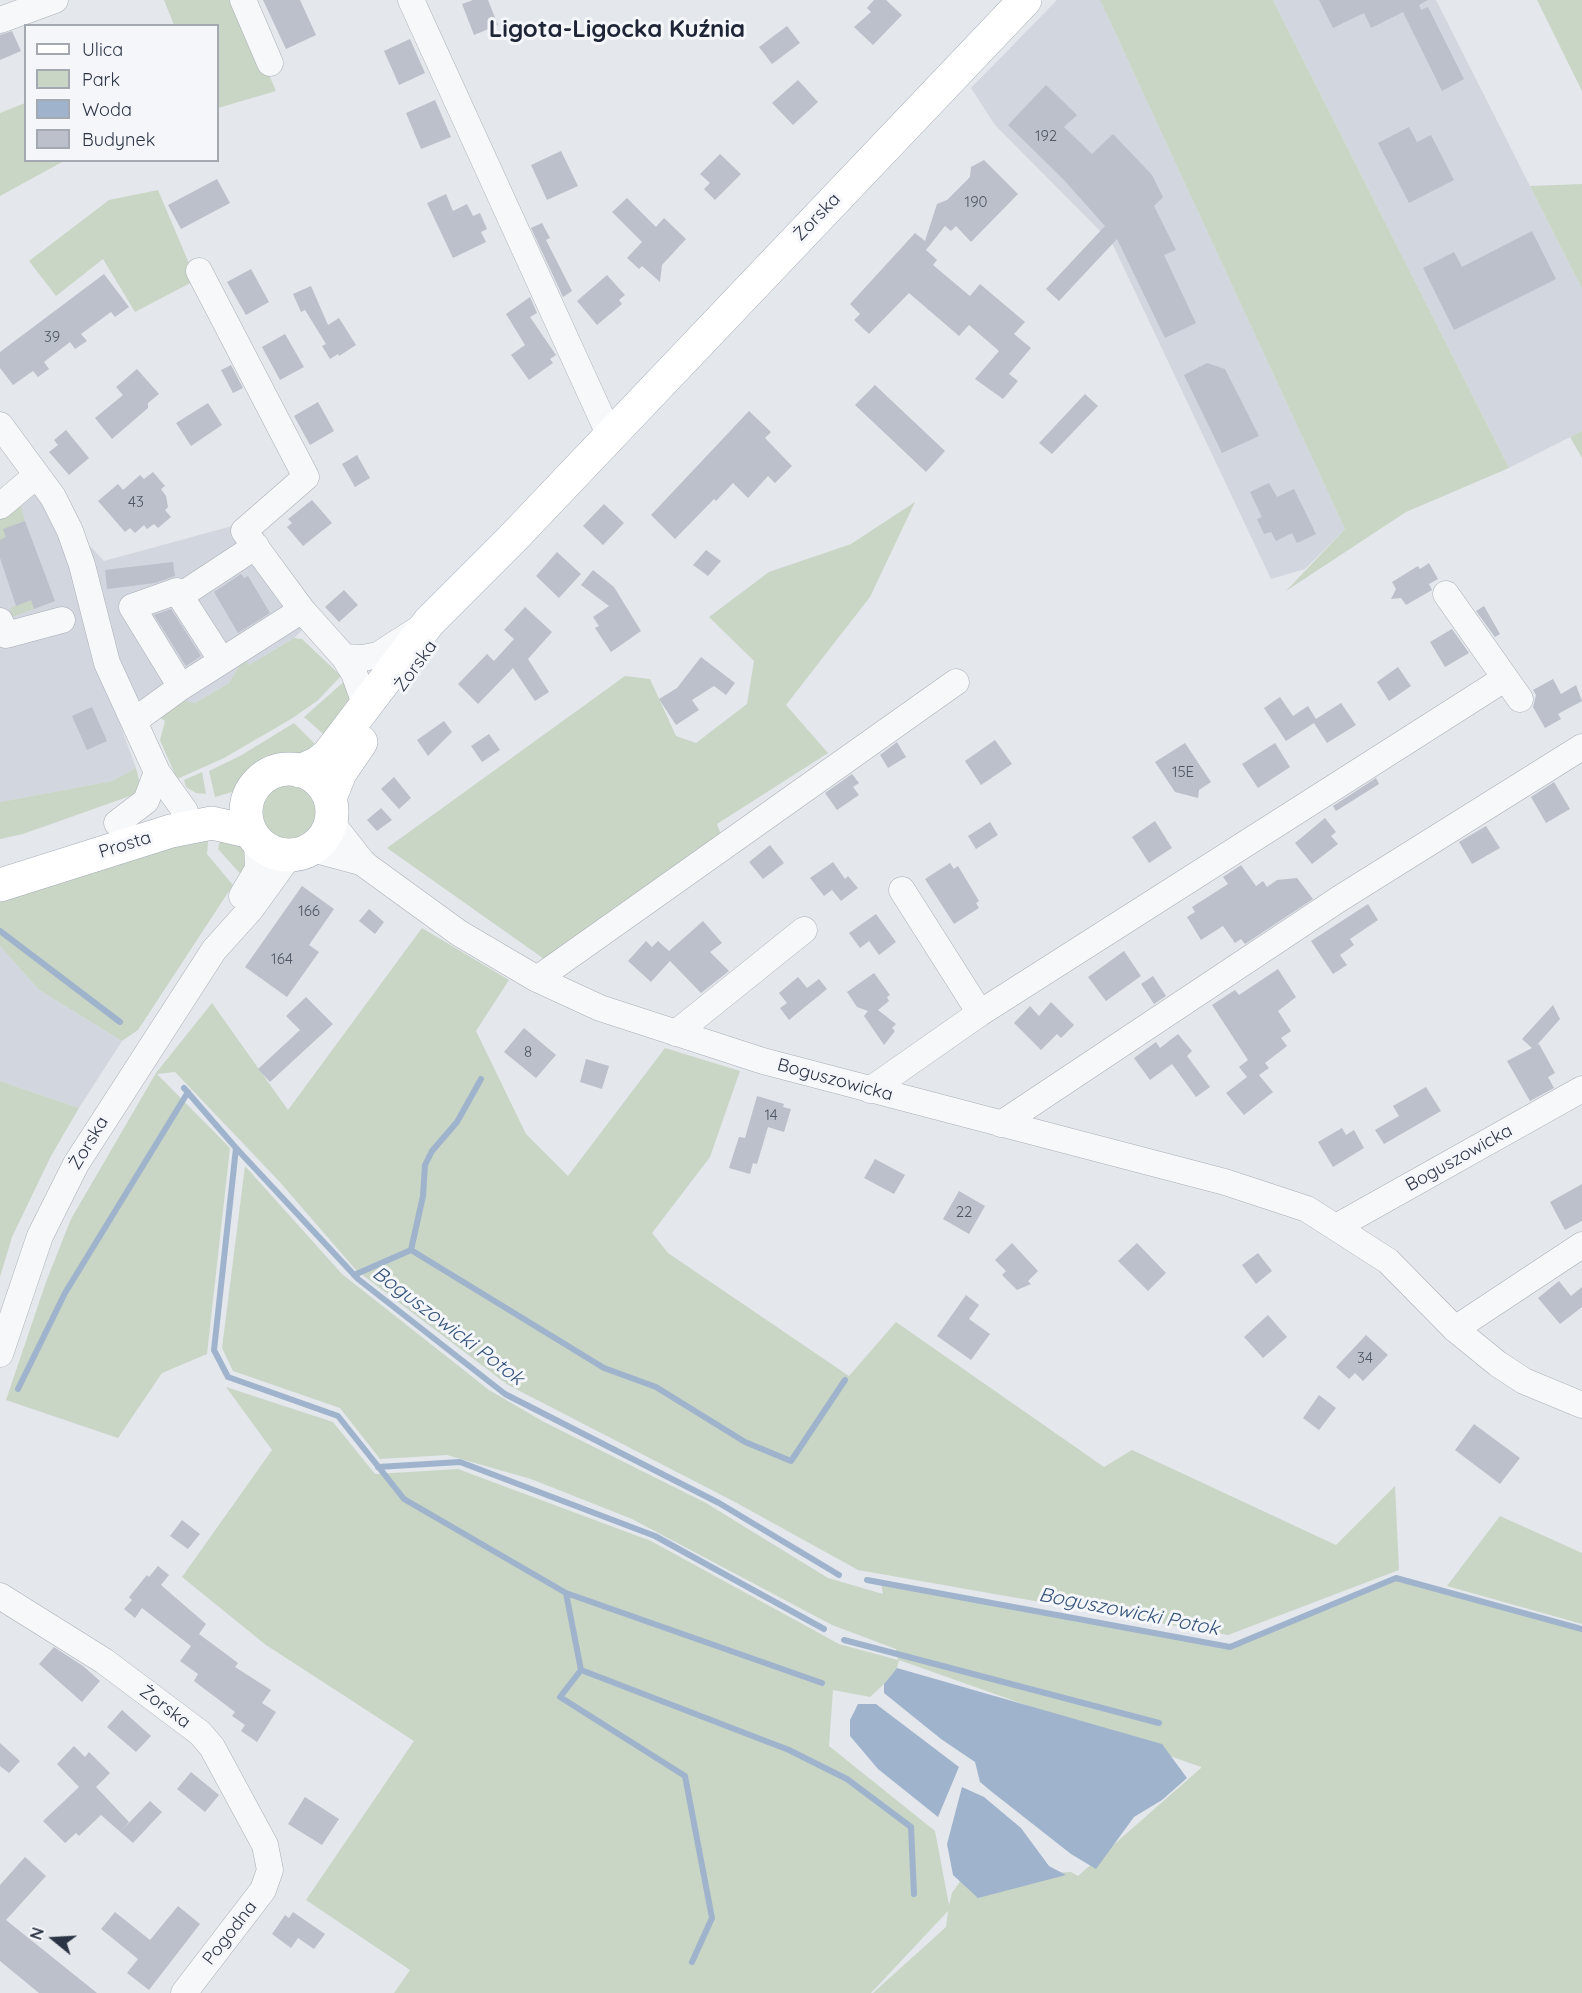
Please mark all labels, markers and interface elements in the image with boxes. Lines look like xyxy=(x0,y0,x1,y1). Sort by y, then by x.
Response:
district label: Ligota-Ligocka Kuźnia xyxy=(489,16,745,44)
legend xyxy=(24,24,219,162)
text: Ulica xyxy=(82,38,123,61)
text: Park xyxy=(82,68,120,91)
text: Woda xyxy=(82,98,132,121)
house number: 192 xyxy=(1035,127,1057,145)
text: Budynek xyxy=(82,128,155,151)
street label: Żorska xyxy=(789,189,845,245)
house number: 190 xyxy=(965,193,987,211)
house number: 39 xyxy=(44,328,60,346)
house number: 43 xyxy=(128,493,144,511)
street label: Żorska xyxy=(390,636,442,696)
house number: 15E xyxy=(1172,763,1194,781)
street label: Prosta xyxy=(96,827,154,863)
house number: 166 xyxy=(298,902,320,920)
house number: 164 xyxy=(271,950,293,968)
house number: 8 xyxy=(524,1043,532,1061)
street label: Boguszowicka xyxy=(775,1054,895,1106)
house number: 14 xyxy=(764,1106,778,1124)
street label: Żorska xyxy=(65,1112,113,1174)
street label: Boguszowicka xyxy=(1402,1120,1516,1196)
house number: 22 xyxy=(956,1203,972,1221)
water label: Boguszowicki Potok xyxy=(368,1261,528,1391)
house number: 34 xyxy=(1357,1349,1373,1367)
water label: Boguszowicki Potok xyxy=(1037,1583,1221,1641)
street label: Żorska xyxy=(135,1681,195,1733)
street label: Pogodna xyxy=(198,1897,262,1969)
north arrow xyxy=(24,1909,84,1969)
text: N xyxy=(26,1925,48,1942)

